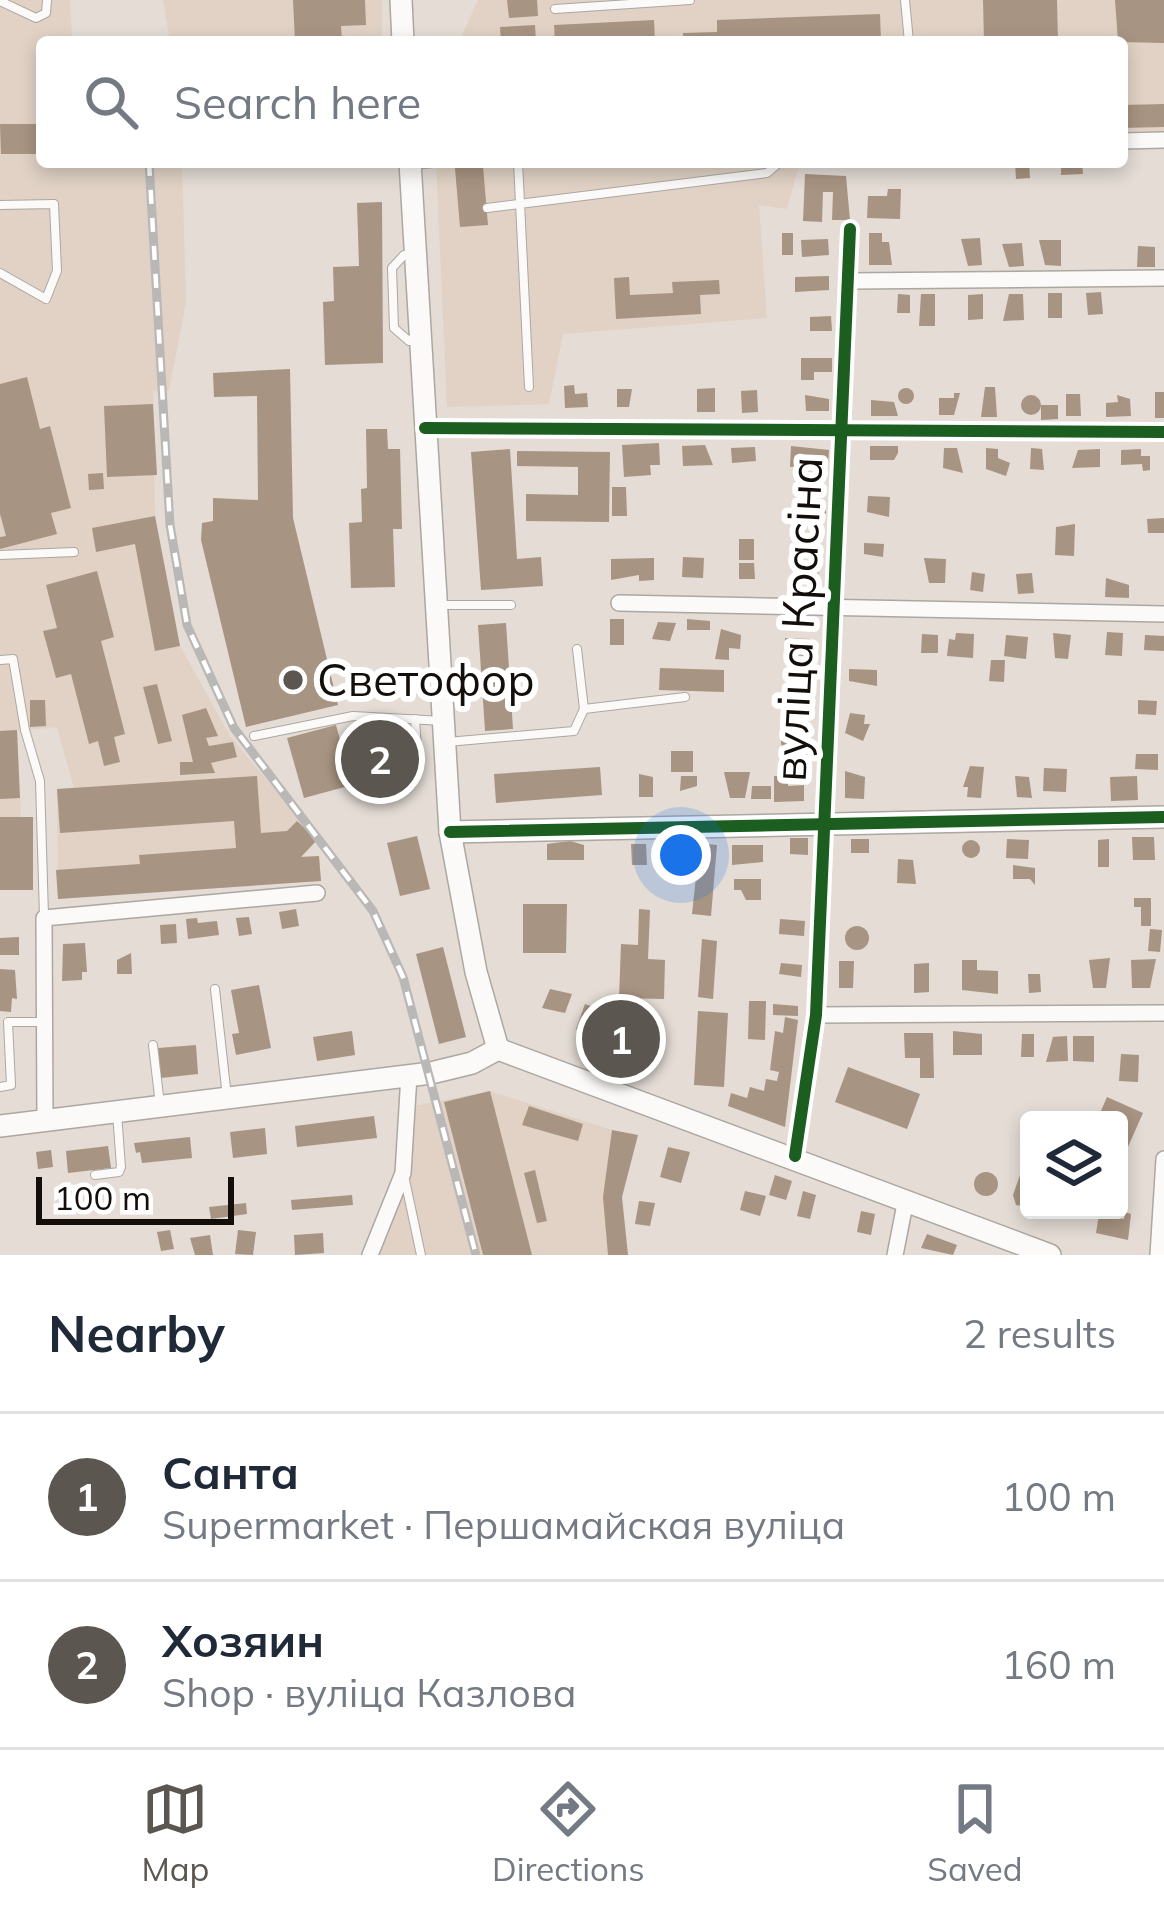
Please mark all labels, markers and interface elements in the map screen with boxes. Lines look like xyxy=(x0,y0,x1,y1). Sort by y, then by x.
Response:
search box xyxy=(36,36,1128,168)
icon: search xyxy=(78,69,144,135)
text: Search here xyxy=(174,74,421,130)
street label: вуліца Красіна xyxy=(761,455,833,783)
place label: Светофор xyxy=(317,651,535,707)
marker: Светофор xyxy=(280,667,306,693)
pin: 2 xyxy=(341,714,419,804)
your location xyxy=(651,825,711,885)
pin: 1 xyxy=(582,994,660,1084)
map controls xyxy=(1020,1111,1128,1219)
button: layers xyxy=(1020,1111,1128,1219)
scale bar xyxy=(36,1171,234,1224)
text: 100 m xyxy=(54,1177,151,1218)
text: Nearby xyxy=(48,1301,225,1365)
text: 2 results xyxy=(963,1309,1116,1358)
text: Санта xyxy=(162,1444,299,1500)
text: 1 xyxy=(75,1472,99,1521)
text: 100 m xyxy=(1001,1472,1116,1521)
text: Supermarket · Першамайская вуліца xyxy=(162,1500,845,1549)
text: Хозяин xyxy=(162,1612,324,1668)
text: 2 xyxy=(75,1640,99,1689)
text: 160 m xyxy=(1001,1640,1116,1689)
text: Shop · вуліца Казлова xyxy=(162,1668,577,1717)
tab: Map xyxy=(141,1776,209,1889)
tab: Directions xyxy=(492,1776,645,1889)
tab: Saved xyxy=(927,1776,1023,1889)

